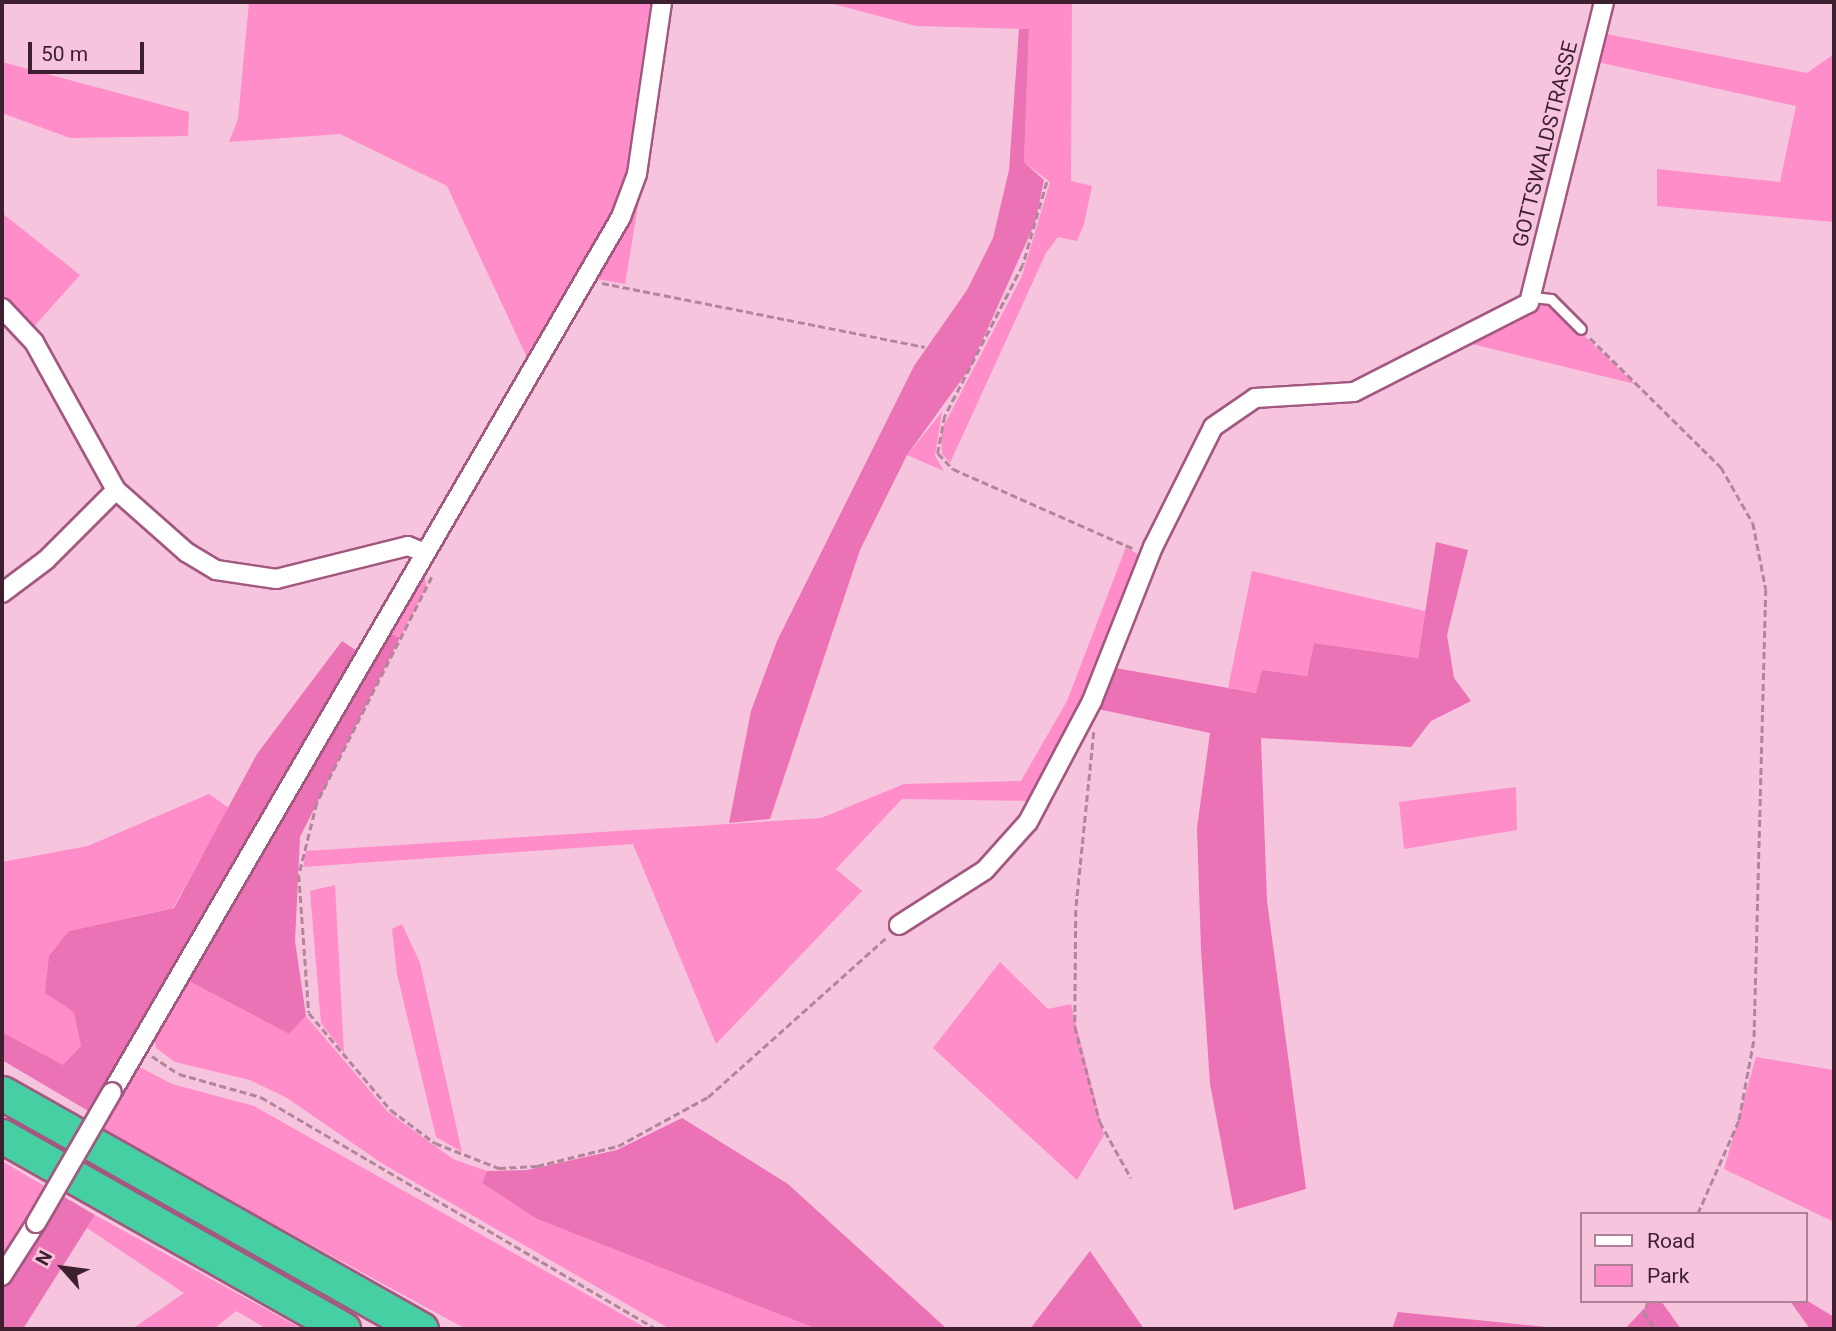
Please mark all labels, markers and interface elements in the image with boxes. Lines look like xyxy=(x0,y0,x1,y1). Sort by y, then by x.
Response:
scale bar xyxy=(32,28,147,72)
street label: GOTTSWALDSTRASSE xyxy=(1507,38,1583,250)
text: 50 m xyxy=(41,42,88,66)
legend xyxy=(1580,1212,1808,1303)
text: Road xyxy=(1647,1229,1695,1253)
north arrow xyxy=(28,1233,98,1303)
text: N xyxy=(31,1247,57,1269)
text: Park xyxy=(1647,1264,1689,1288)

